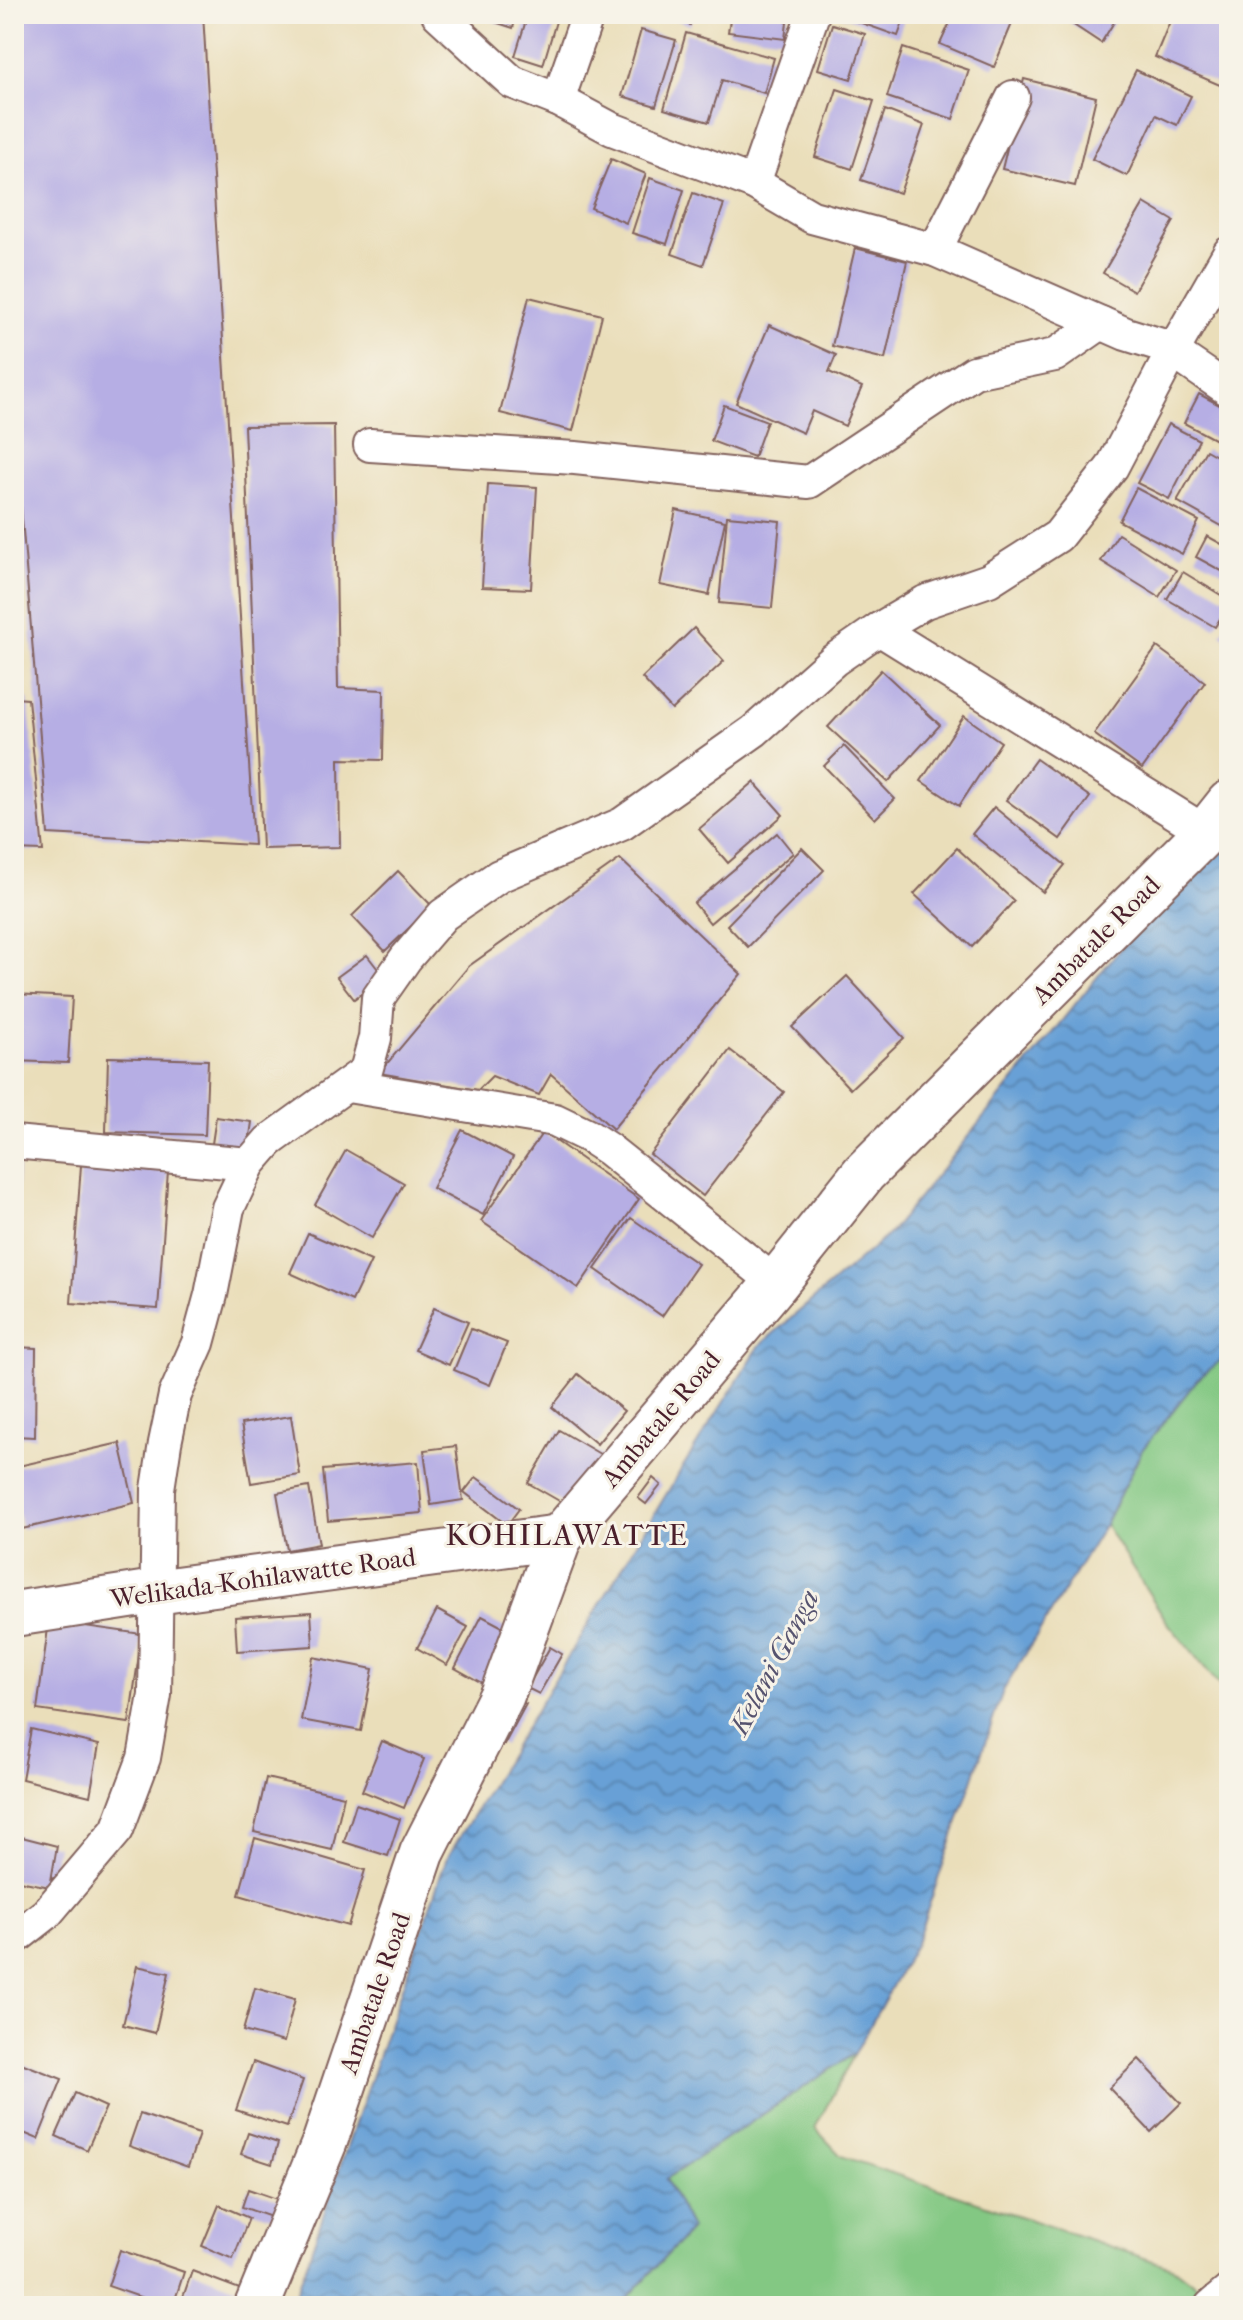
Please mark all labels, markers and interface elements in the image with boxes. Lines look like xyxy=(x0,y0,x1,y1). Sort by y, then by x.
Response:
street label: Ambatale Road xyxy=(1025,869,1167,1011)
street label: Ambatale Road xyxy=(594,1344,728,1494)
district label: KOHILAWATTE xyxy=(445,1518,689,1553)
street label: Welikada-Kohilawatte Road xyxy=(107,1541,419,1615)
water label: Kelani Ganga xyxy=(721,1584,826,1742)
street label: Ambatale Road xyxy=(333,1907,417,2079)

